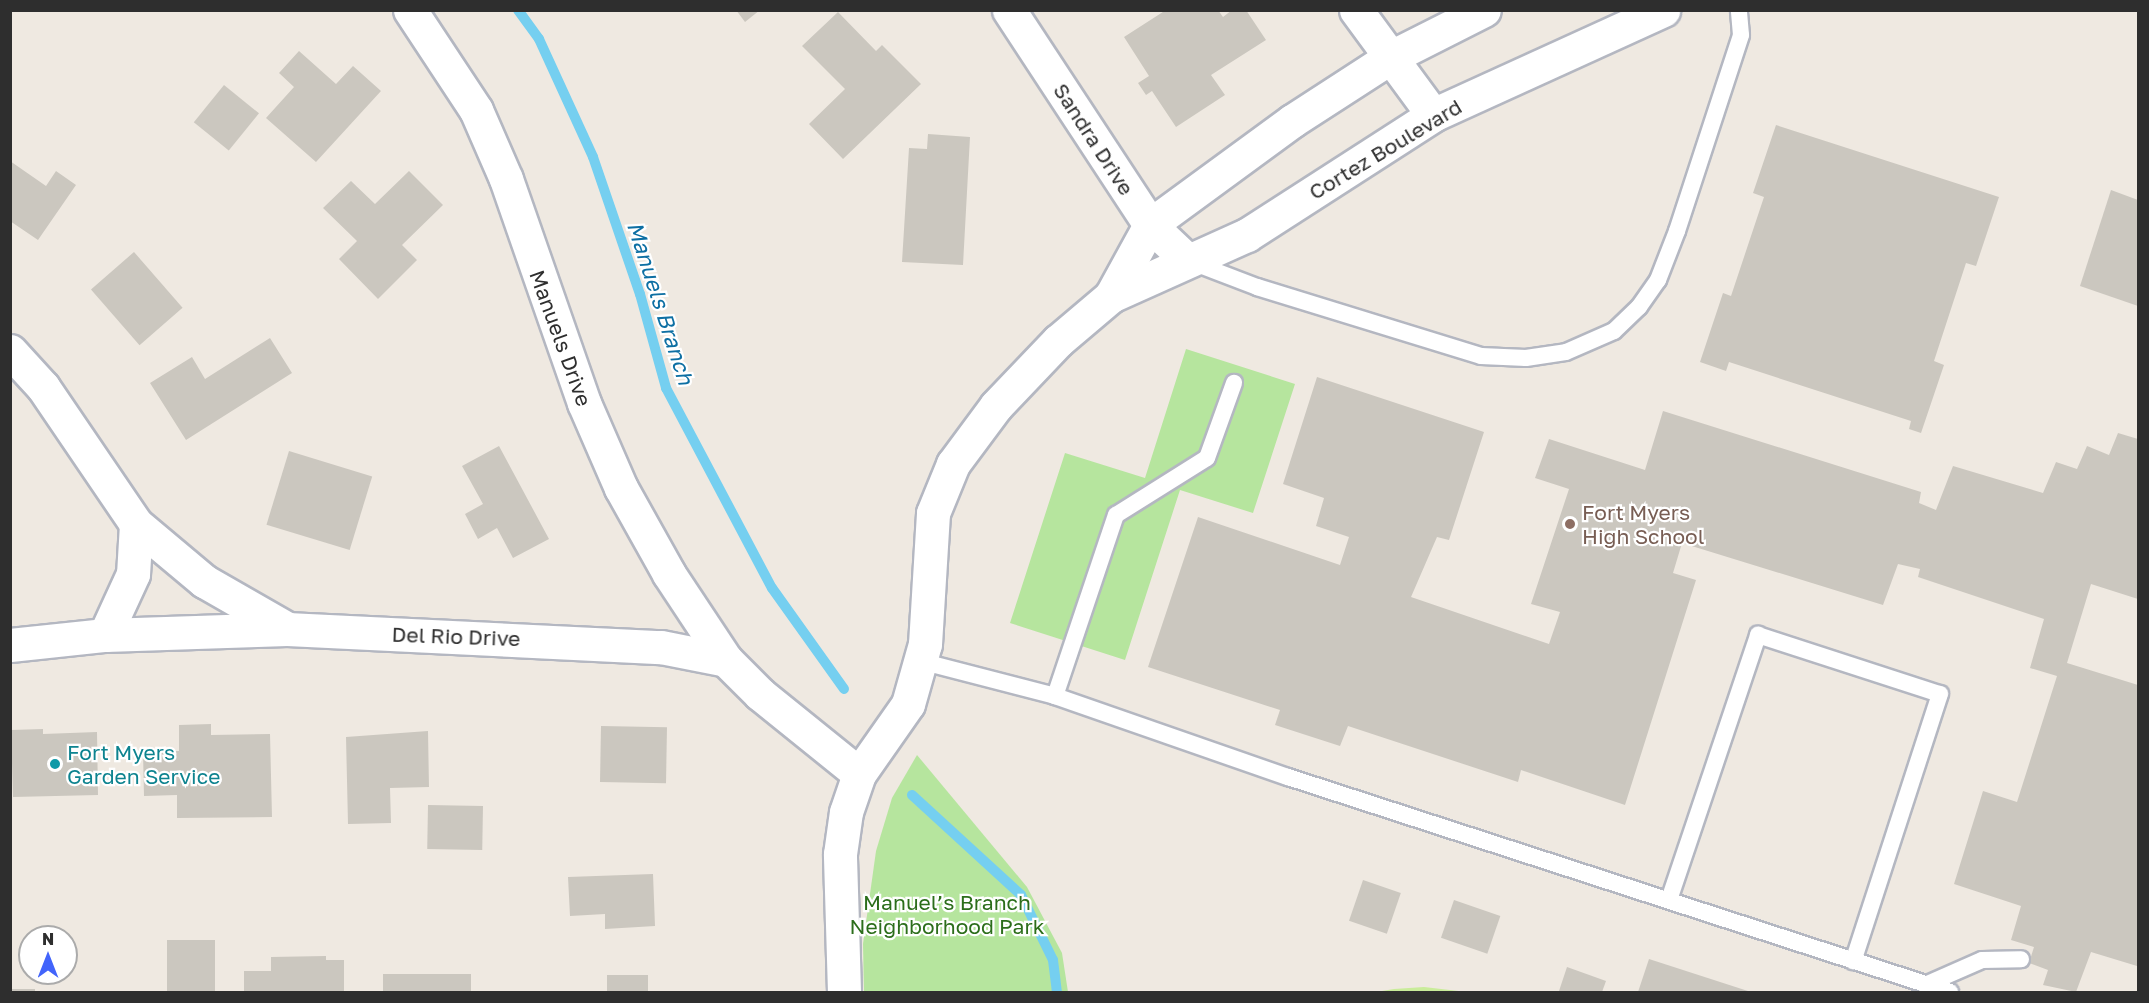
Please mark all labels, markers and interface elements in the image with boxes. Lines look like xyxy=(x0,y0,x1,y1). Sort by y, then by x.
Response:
street label: Sandra Drive xyxy=(1049,78,1139,200)
street label: Cortez Boulevard xyxy=(1304,94,1466,204)
water label: Manuels Branch xyxy=(622,218,700,388)
street label: Manuels Drive xyxy=(525,267,597,409)
place label: Fort Myers High School xyxy=(1582,499,1704,549)
marker: Fort Myers High School xyxy=(1563,517,1577,531)
street label: Del Rio Drive xyxy=(391,621,521,651)
place label: Fort Myers Garden Service xyxy=(67,739,220,789)
marker: Fort Myers Garden Service xyxy=(48,757,62,771)
park label: Manuel’s Branch Neighborhood Park xyxy=(849,889,1045,939)
north arrow xyxy=(18,925,78,985)
text: N xyxy=(42,929,54,949)

